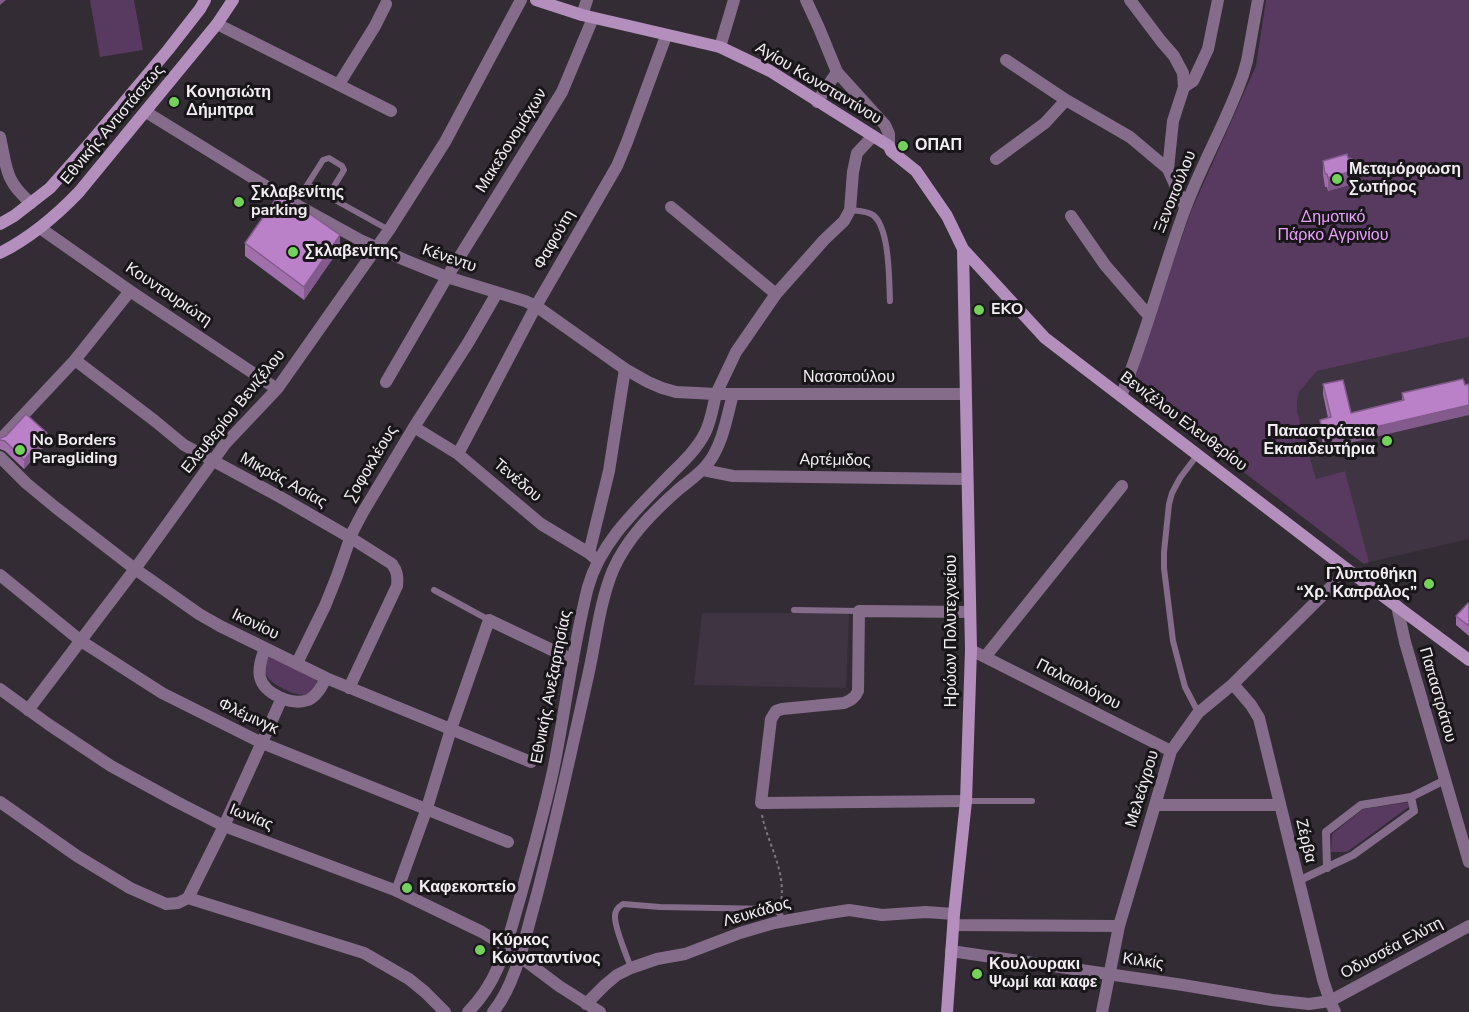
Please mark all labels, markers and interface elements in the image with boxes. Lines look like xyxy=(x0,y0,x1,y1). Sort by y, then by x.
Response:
street label: Αγίου Κωνσταντίνου xyxy=(752,39,884,129)
street label: Εθνικής Αντιστάσεως xyxy=(57,61,169,189)
place label: Κονησιώτη Δήμητρα xyxy=(186,83,271,121)
street label: Μακεδονομάχων xyxy=(472,85,552,197)
marker: Κονησιώτη Δήμητρα xyxy=(167,95,181,109)
place label: ΟΠΑΠ xyxy=(915,136,962,156)
marker: ΟΠΑΠ xyxy=(896,139,910,153)
street label: Ξενοπούλου xyxy=(1151,148,1201,236)
place label: Μεταμόρφωση Σωτήρος xyxy=(1349,160,1461,198)
marker: Μεταμόρφωση Σωτήρος xyxy=(1330,172,1344,186)
place label: Σκλαβενίτης parking xyxy=(251,183,344,221)
marker: Σκλαβενίτης parking xyxy=(232,195,246,209)
street label: Φαφούτη xyxy=(530,207,580,273)
park label: Δημοτικό Πάρκο Αγρινίου xyxy=(1278,208,1388,246)
street label: Κένεντυ xyxy=(419,241,479,277)
place label: Σκλαβενίτης xyxy=(305,242,398,262)
marker: Σκλαβενίτης xyxy=(286,245,300,259)
street label: Κουντουριώτη xyxy=(121,259,215,331)
place label: EKO xyxy=(991,300,1023,320)
marker: EKO xyxy=(972,303,986,317)
street label: Ελευθερίου Βενιζέλου xyxy=(178,346,290,478)
street label: Νασοπούλου xyxy=(803,368,895,388)
street label: Βενιζέλου Ελευθερίου xyxy=(1116,368,1250,476)
street label: Σοφοκλέους xyxy=(342,422,402,506)
place label: Παπαστράτεια Εκπαιδευτήρια xyxy=(1264,422,1375,460)
place label: No Borders Paragliding xyxy=(32,431,117,469)
marker: Παπαστράτεια Εκπαιδευτήρια xyxy=(1380,434,1394,448)
marker: No Borders Paragliding xyxy=(13,443,27,457)
street label: Μικράς Ασίας xyxy=(236,449,330,513)
street label: Αρτέμιδος xyxy=(799,451,871,471)
street label: Τενέδου xyxy=(489,455,545,507)
street label: Ηρώων Πολυτεχνείου xyxy=(942,555,962,707)
place label: Γλυπτοθήκη “Χρ. Καπράλος” xyxy=(1297,565,1417,603)
marker: Γλυπτοθήκη “Χρ. Καπράλος” xyxy=(1422,577,1436,591)
street label: Ικονίου xyxy=(228,605,282,645)
street label: Εθνικής Ανεξαρτησίας xyxy=(528,609,576,765)
street label: Παπαστράτου xyxy=(1414,645,1460,745)
street label: Παλαιολόγου xyxy=(1033,656,1123,714)
street label: Φλέμινγκ xyxy=(215,695,281,739)
street label: Μελεάγρου xyxy=(1122,748,1164,830)
street label: Ιωνίας xyxy=(226,801,276,835)
street label: Ζέρβα xyxy=(1291,817,1319,865)
place label: Καφεκοπτείο xyxy=(419,878,516,898)
marker: Καφεκοπτείο xyxy=(400,881,414,895)
street label: Λευκάδος xyxy=(721,894,793,932)
street label: Οδυσσέα Ελύτη xyxy=(1338,914,1446,984)
place label: Κύρκος Κωνσταντίνος xyxy=(492,931,601,969)
marker: Κύρκος Κωνσταντίνος xyxy=(473,943,487,957)
street label: Κιλκίς xyxy=(1121,950,1165,974)
place label: Κουλουρακι Ψωμί και καφε xyxy=(989,955,1097,993)
marker: Κουλουρακι Ψωμί και καφε xyxy=(970,967,984,981)

